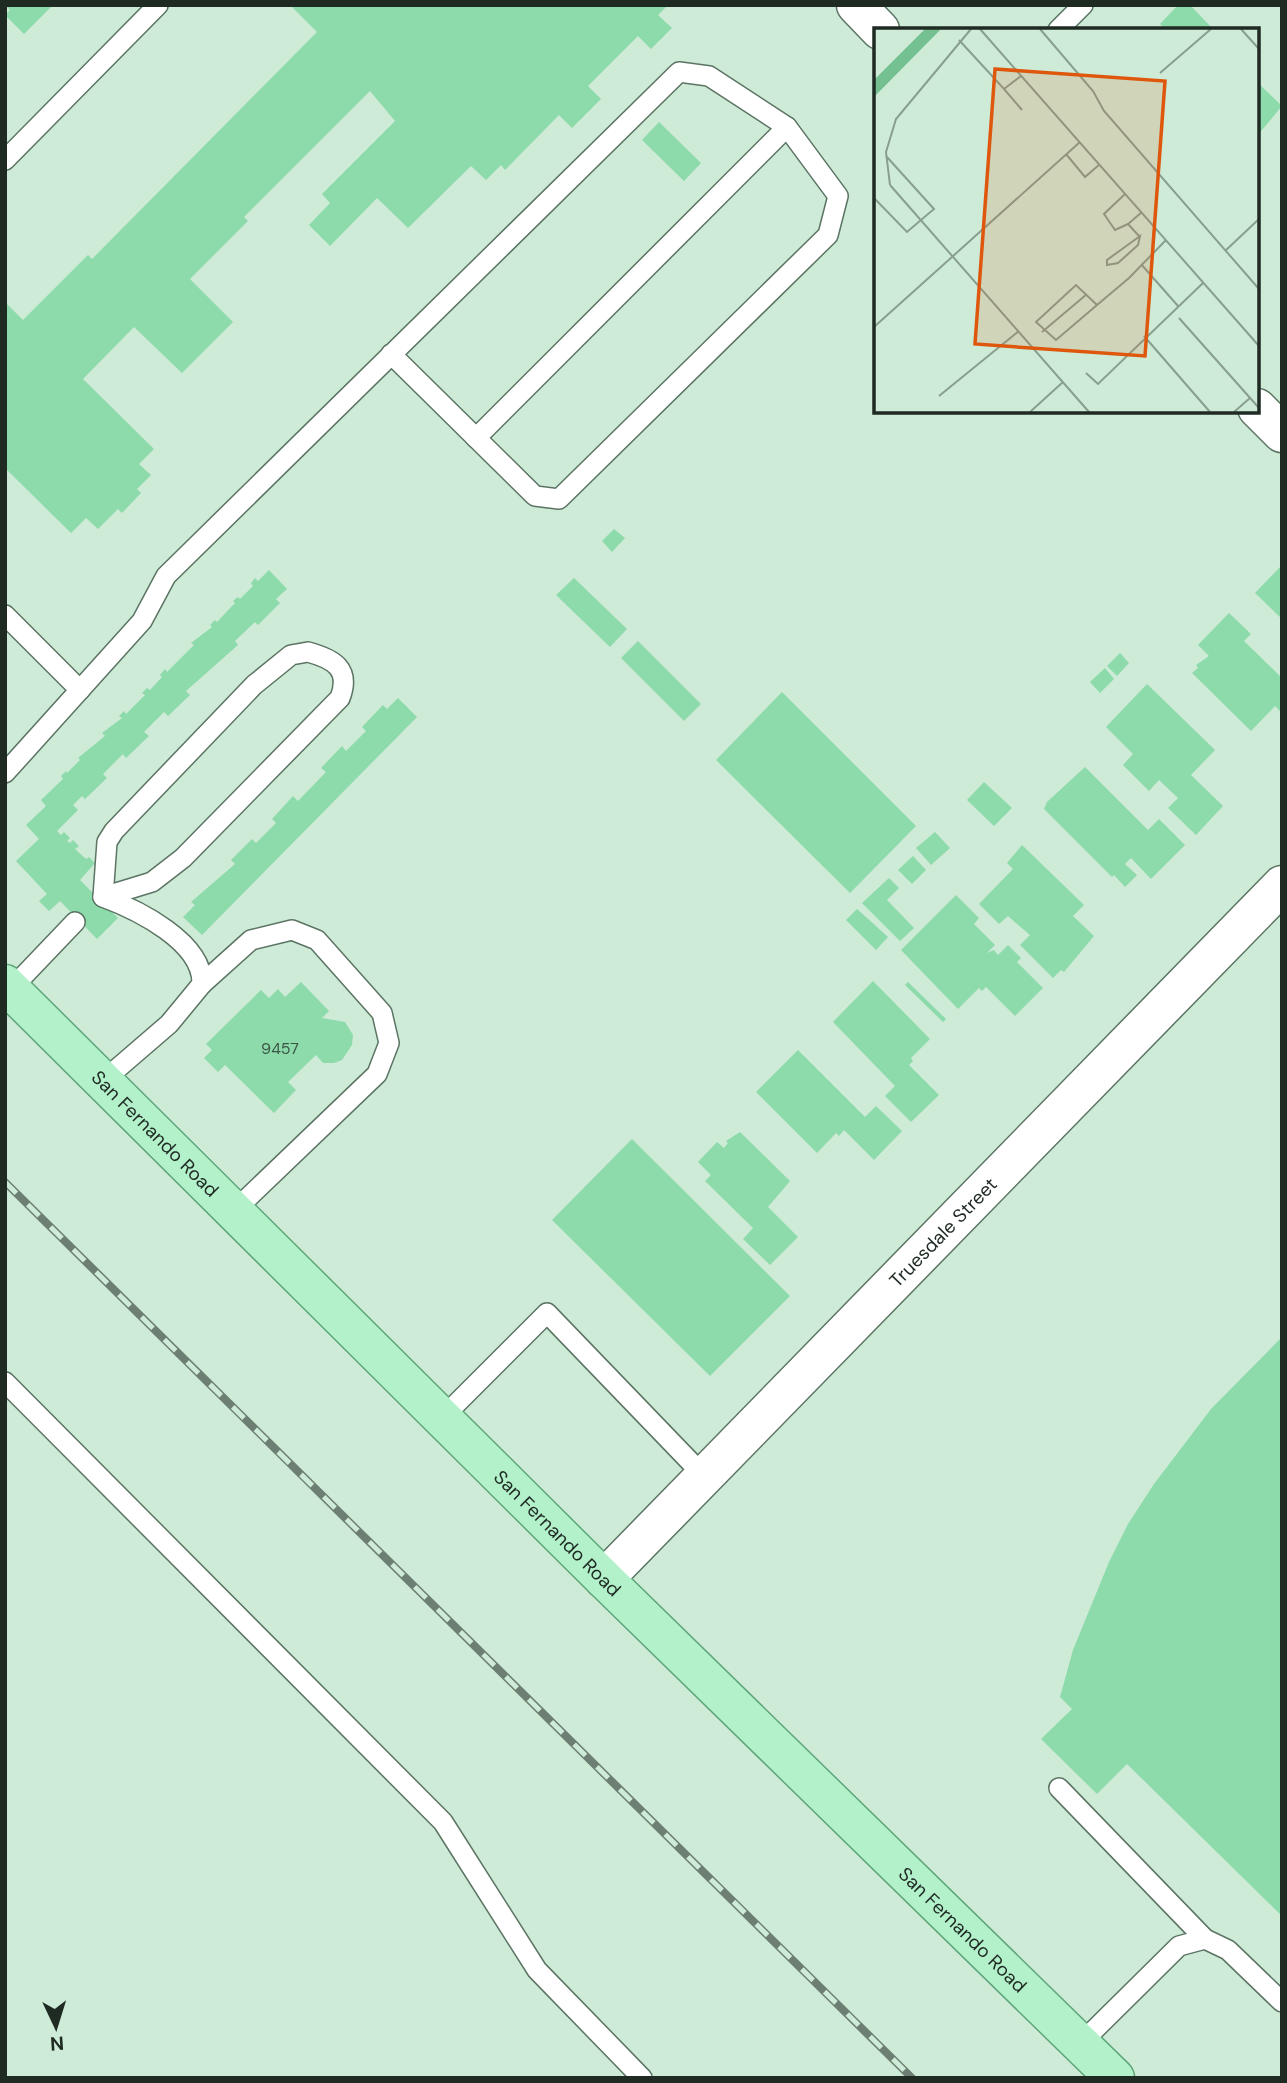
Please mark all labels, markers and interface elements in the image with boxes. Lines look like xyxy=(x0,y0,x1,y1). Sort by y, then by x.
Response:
inset map xyxy=(874,28,1259,413)
house number: 9457 xyxy=(261,1038,299,1059)
street label: San Fernando Road xyxy=(86,1065,224,1202)
street label: Truesdale Street xyxy=(884,1172,1003,1293)
street label: San Fernando Road xyxy=(488,1465,626,1602)
street label: San Fernando Road xyxy=(893,1862,1032,1998)
north arrow xyxy=(21,1992,91,2062)
text: N xyxy=(49,2031,65,2056)

